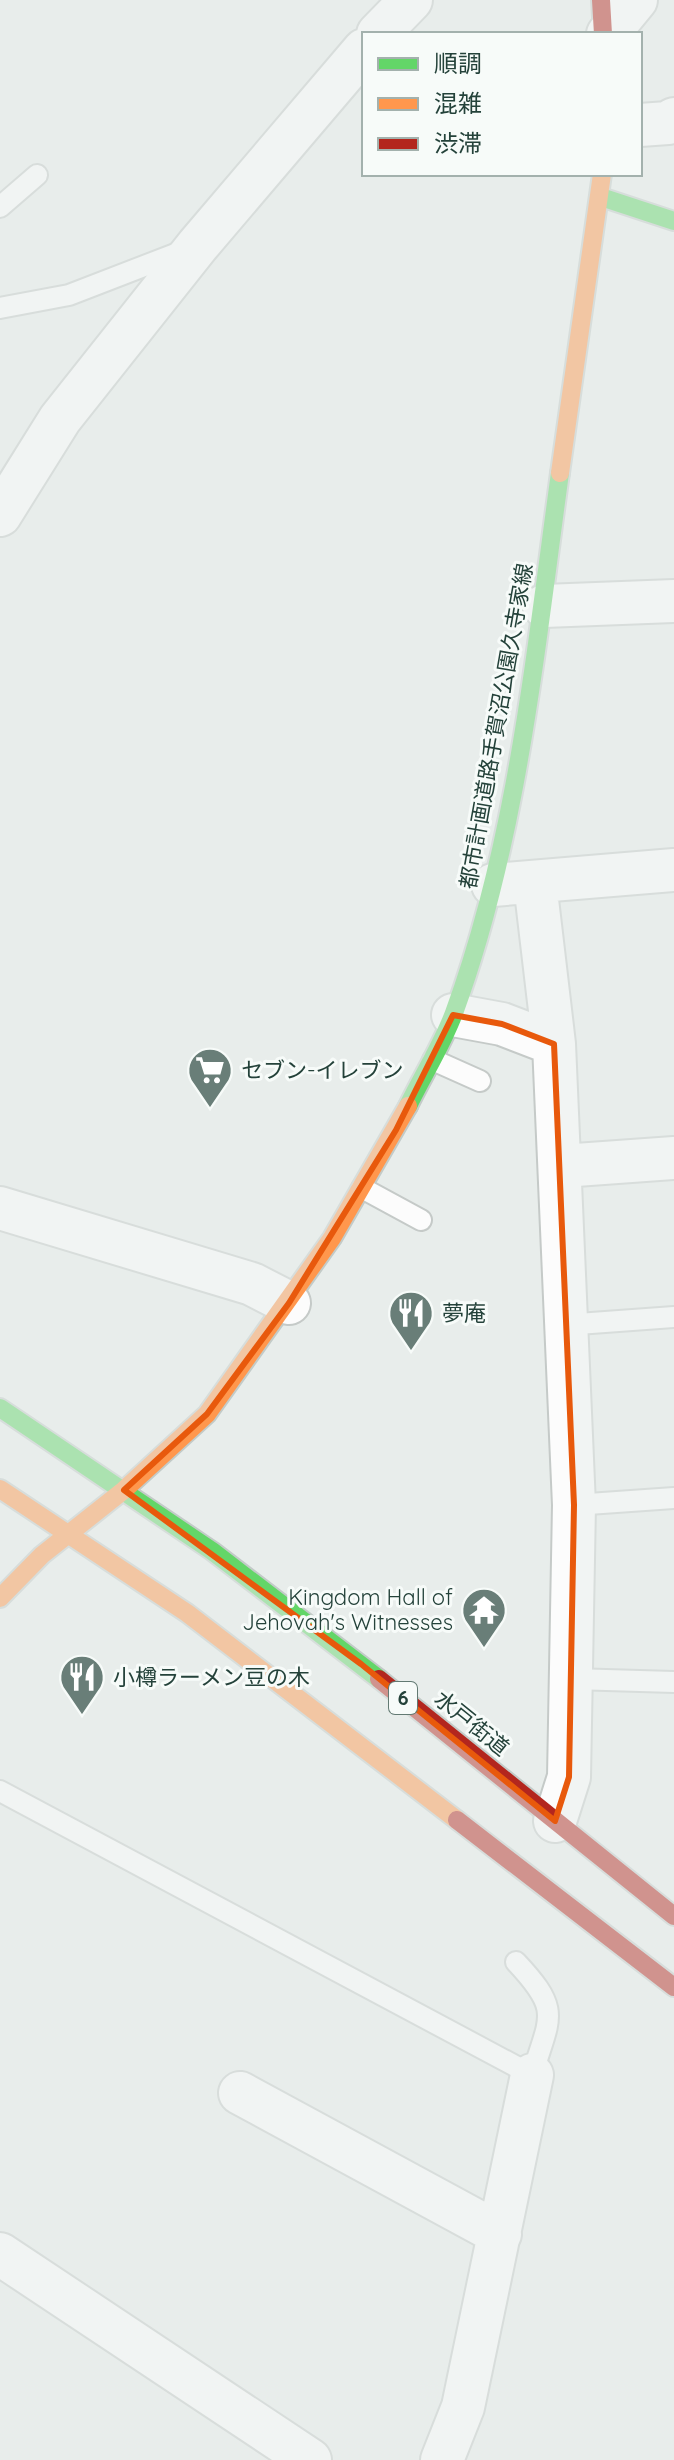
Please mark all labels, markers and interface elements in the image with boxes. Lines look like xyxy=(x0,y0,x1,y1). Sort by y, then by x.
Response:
legend xyxy=(362,32,642,176)
text: 順調 xyxy=(434,48,482,78)
text: 混雑 xyxy=(434,88,482,118)
text: 渋滞 xyxy=(434,128,482,158)
street label: 都市計画道路手賀沼公園久寺家線 xyxy=(454,561,538,891)
supermarket icon: セブン-イレブン xyxy=(186,1046,234,1109)
place label: セブン-イレブン xyxy=(241,1056,404,1084)
restaurant icon: 夢庵 xyxy=(387,1289,435,1352)
place label: 夢庵 xyxy=(442,1299,486,1327)
place label: Kingdom Hall of Jehovah's Witnesses xyxy=(242,1583,453,1636)
temple icon: Kingdom Hall of Jehovah's Witnesses xyxy=(460,1586,508,1649)
restaurant icon: 小樽ラーメン豆の木 xyxy=(58,1653,106,1716)
place label: 小樽ラーメン豆の木 xyxy=(113,1663,310,1691)
road number: 6 xyxy=(389,1682,417,1714)
street label: 水戸街道 xyxy=(429,1684,515,1762)

